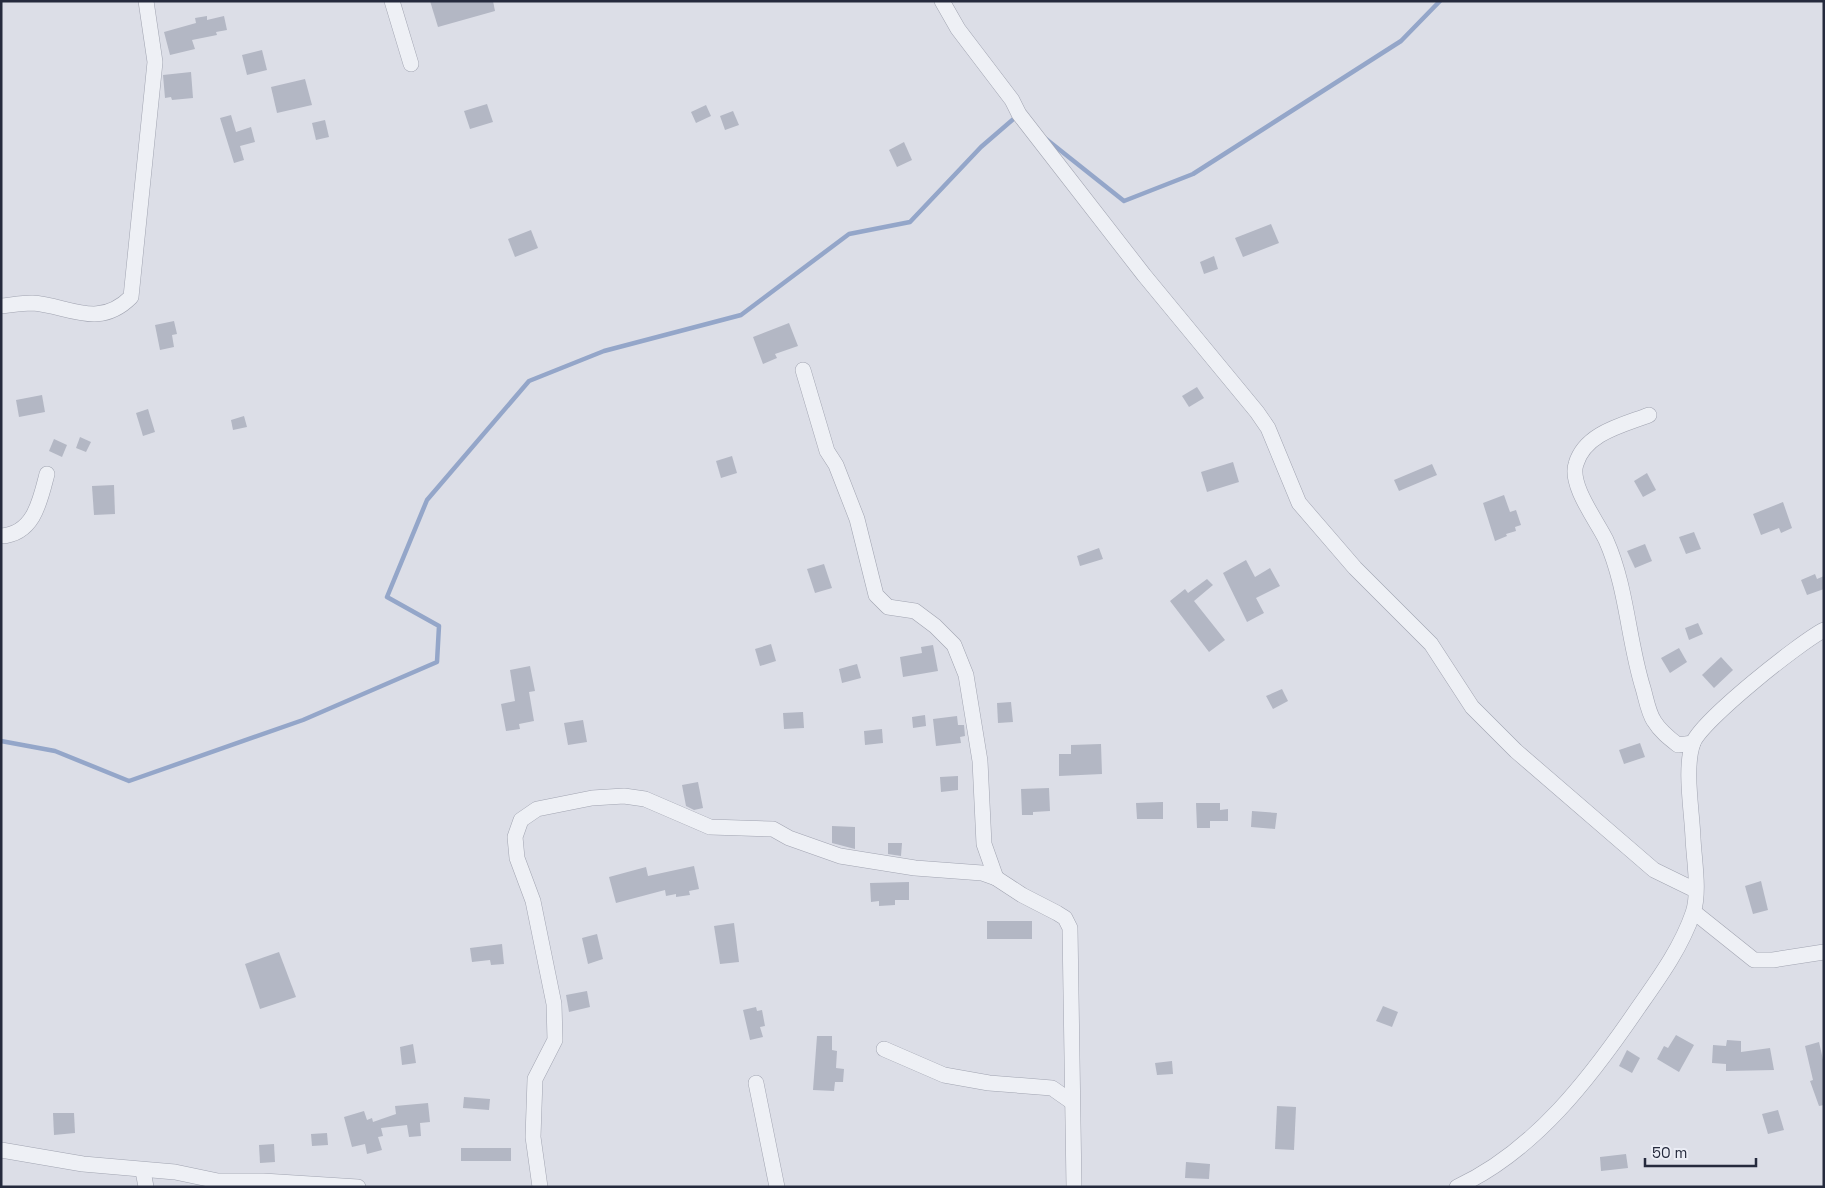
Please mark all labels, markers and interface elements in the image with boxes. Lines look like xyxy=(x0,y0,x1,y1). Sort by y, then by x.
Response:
scale bar xyxy=(1645,1136,1756,1168)
text: 50 m xyxy=(1652,1143,1687,1162)

